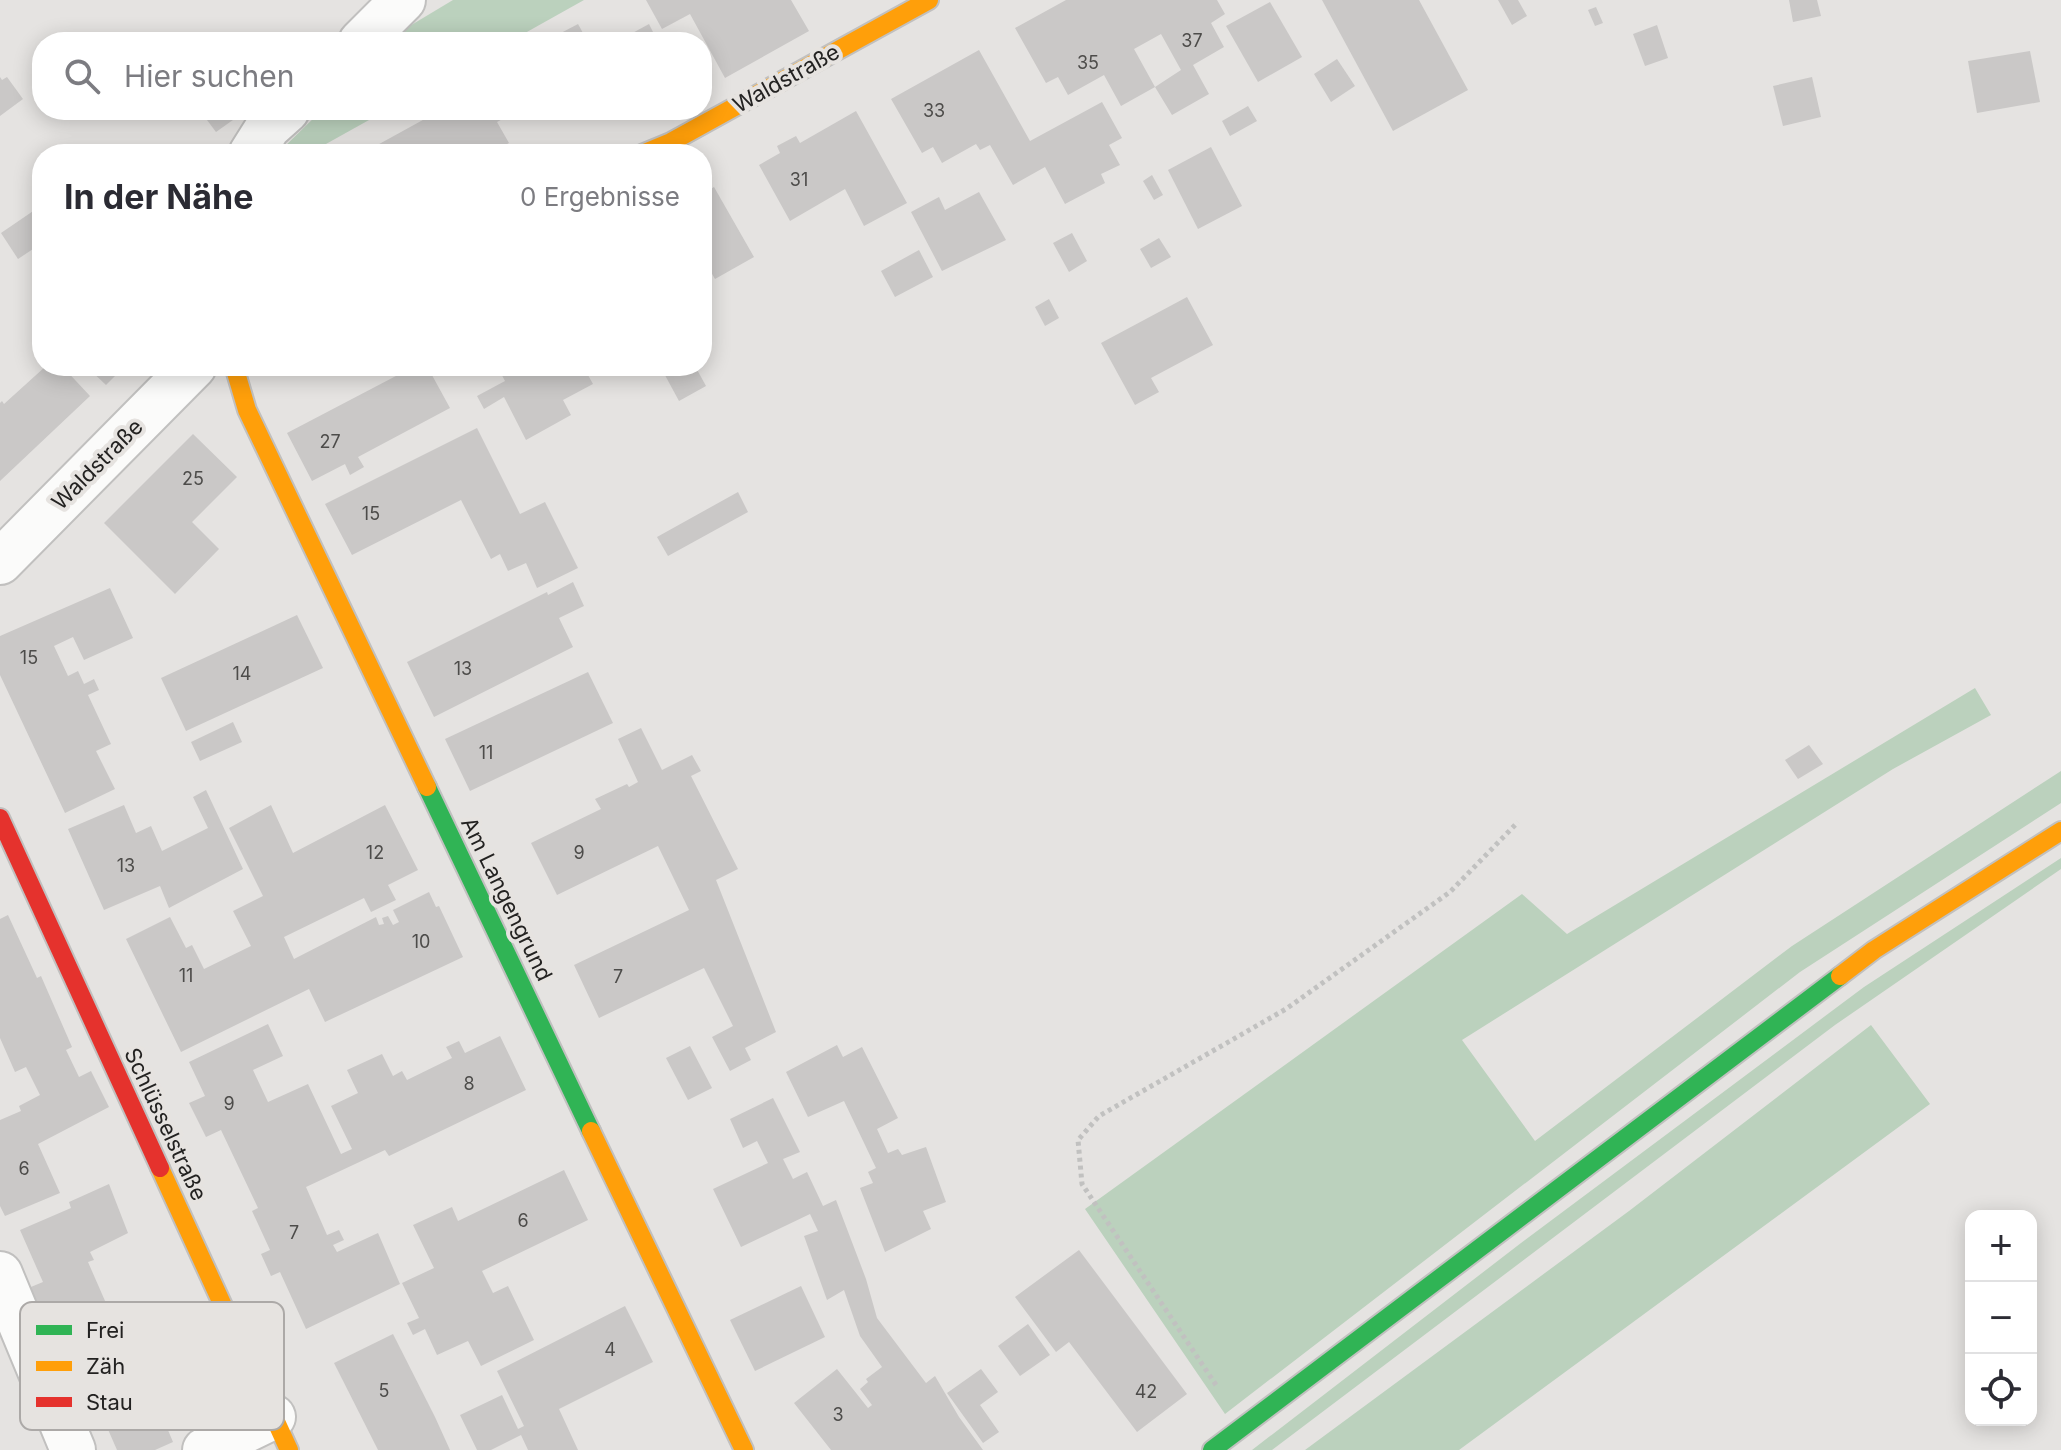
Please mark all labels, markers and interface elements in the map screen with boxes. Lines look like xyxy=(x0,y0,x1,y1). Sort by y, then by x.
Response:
house number: 37 xyxy=(1181,30,1203,51)
search box xyxy=(32,32,712,120)
street label: Waldstraße xyxy=(728,38,844,118)
house number: 35 xyxy=(1077,52,1099,73)
icon: search xyxy=(60,54,104,98)
text: Hier suchen xyxy=(124,58,294,94)
house number: 33 xyxy=(923,100,945,121)
house number: 31 xyxy=(790,169,808,190)
text: In der Nähe xyxy=(64,176,253,217)
text: 0 Ergebnisse xyxy=(520,181,680,212)
street label: Waldstraße xyxy=(46,413,148,515)
house number: 27 xyxy=(319,431,341,452)
house number: 25 xyxy=(182,468,204,489)
house number: 15 xyxy=(362,503,380,524)
house number: 15 xyxy=(20,647,38,668)
house number: 13 xyxy=(454,658,472,679)
house number: 14 xyxy=(233,663,251,684)
house number: 11 xyxy=(479,742,493,763)
street label: Am Langengrund xyxy=(456,813,558,985)
house number: 12 xyxy=(366,842,384,863)
house number: 9 xyxy=(573,842,585,863)
house number: 13 xyxy=(117,855,135,876)
house number: 10 xyxy=(412,931,430,952)
house number: 11 xyxy=(179,965,193,986)
house number: 7 xyxy=(613,966,623,987)
street label: Schlüsselstraße xyxy=(119,1044,213,1204)
house number: 8 xyxy=(463,1073,475,1094)
house number: 9 xyxy=(223,1093,235,1114)
house number: 6 xyxy=(18,1158,30,1179)
house number: 6 xyxy=(517,1210,529,1231)
map controls xyxy=(1965,1210,2037,1426)
button: + xyxy=(1965,1210,2037,1282)
house number: 7 xyxy=(289,1222,299,1243)
button: − xyxy=(1965,1282,2037,1354)
legend xyxy=(20,1302,284,1430)
text: Frei xyxy=(86,1317,124,1343)
house number: 4 xyxy=(604,1339,616,1360)
text: Zäh xyxy=(86,1353,125,1379)
button: locate xyxy=(1965,1354,2037,1426)
house number: 5 xyxy=(379,1380,389,1401)
house number: 42 xyxy=(1135,1381,1157,1402)
text: Stau xyxy=(86,1389,133,1415)
house number: 3 xyxy=(832,1404,844,1425)

